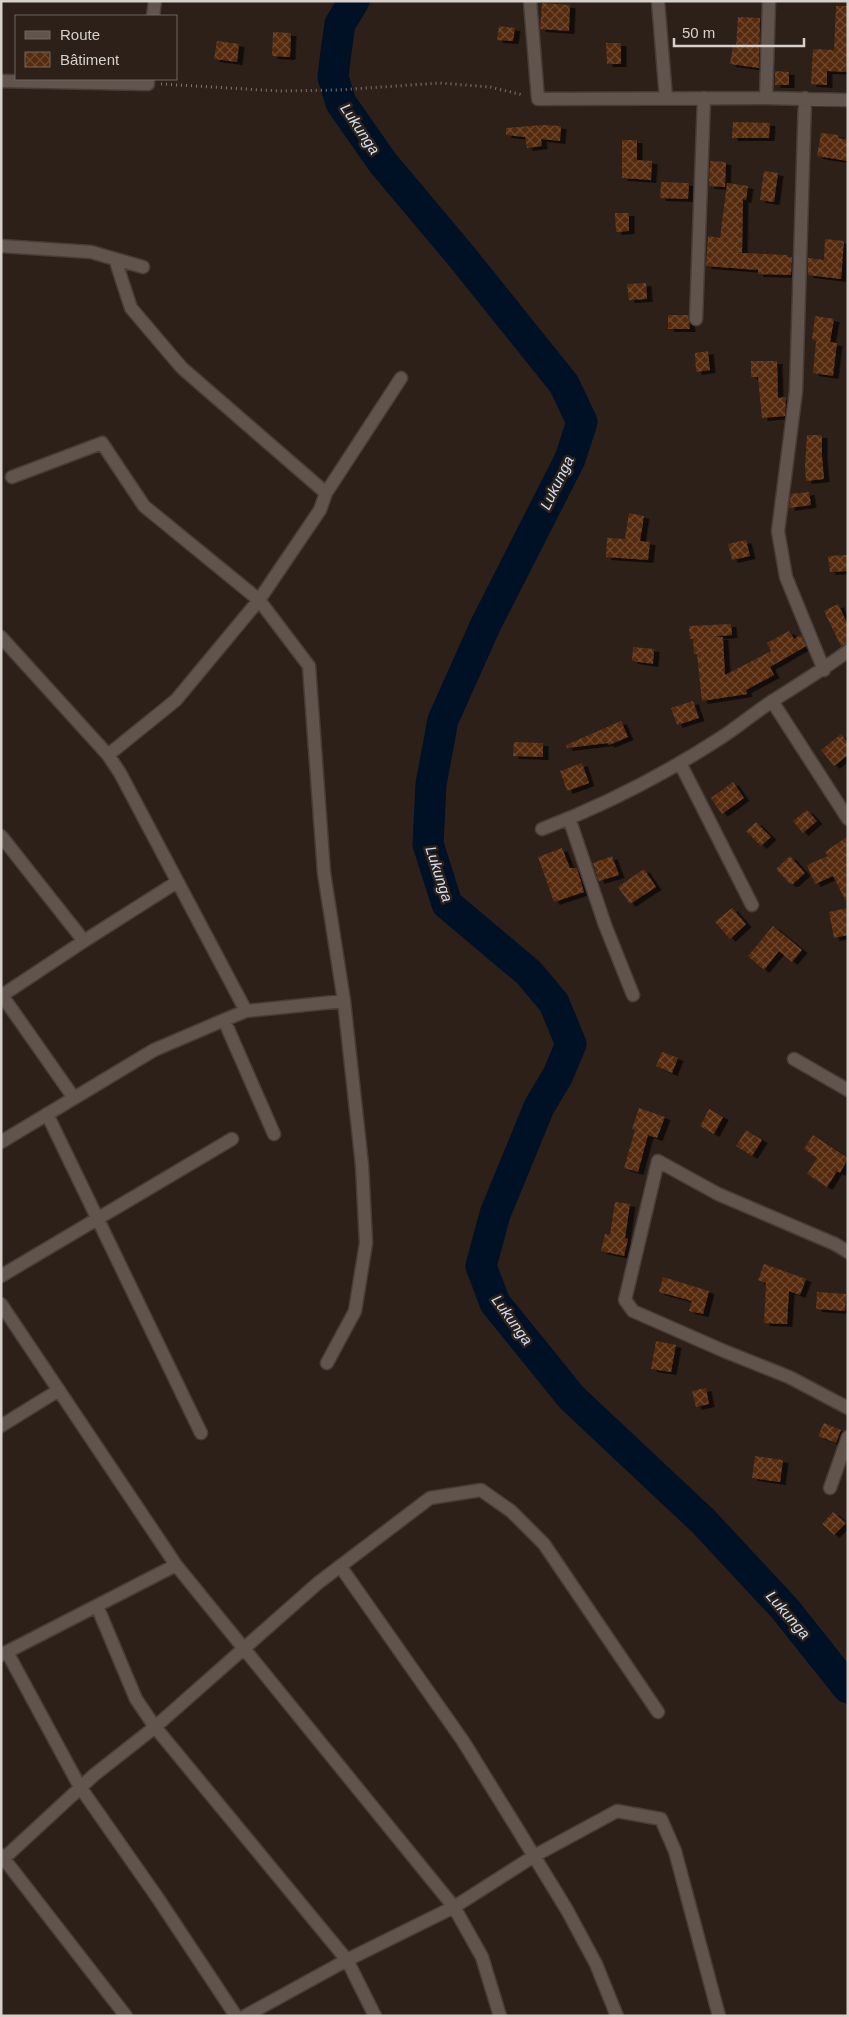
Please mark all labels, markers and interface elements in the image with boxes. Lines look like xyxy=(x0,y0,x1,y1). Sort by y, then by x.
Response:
legend xyxy=(15,15,178,80)
scale bar xyxy=(674,15,804,47)
text: 50 m xyxy=(682,24,715,41)
text: Route xyxy=(60,26,100,43)
text: Bâtiment xyxy=(60,51,120,68)
water label: Lukunga xyxy=(337,100,384,157)
water label: Lukunga xyxy=(536,453,577,512)
water label: Lukunga xyxy=(422,844,456,904)
water label: Lukunga xyxy=(489,1291,536,1348)
water label: Lukunga xyxy=(763,1587,814,1642)

